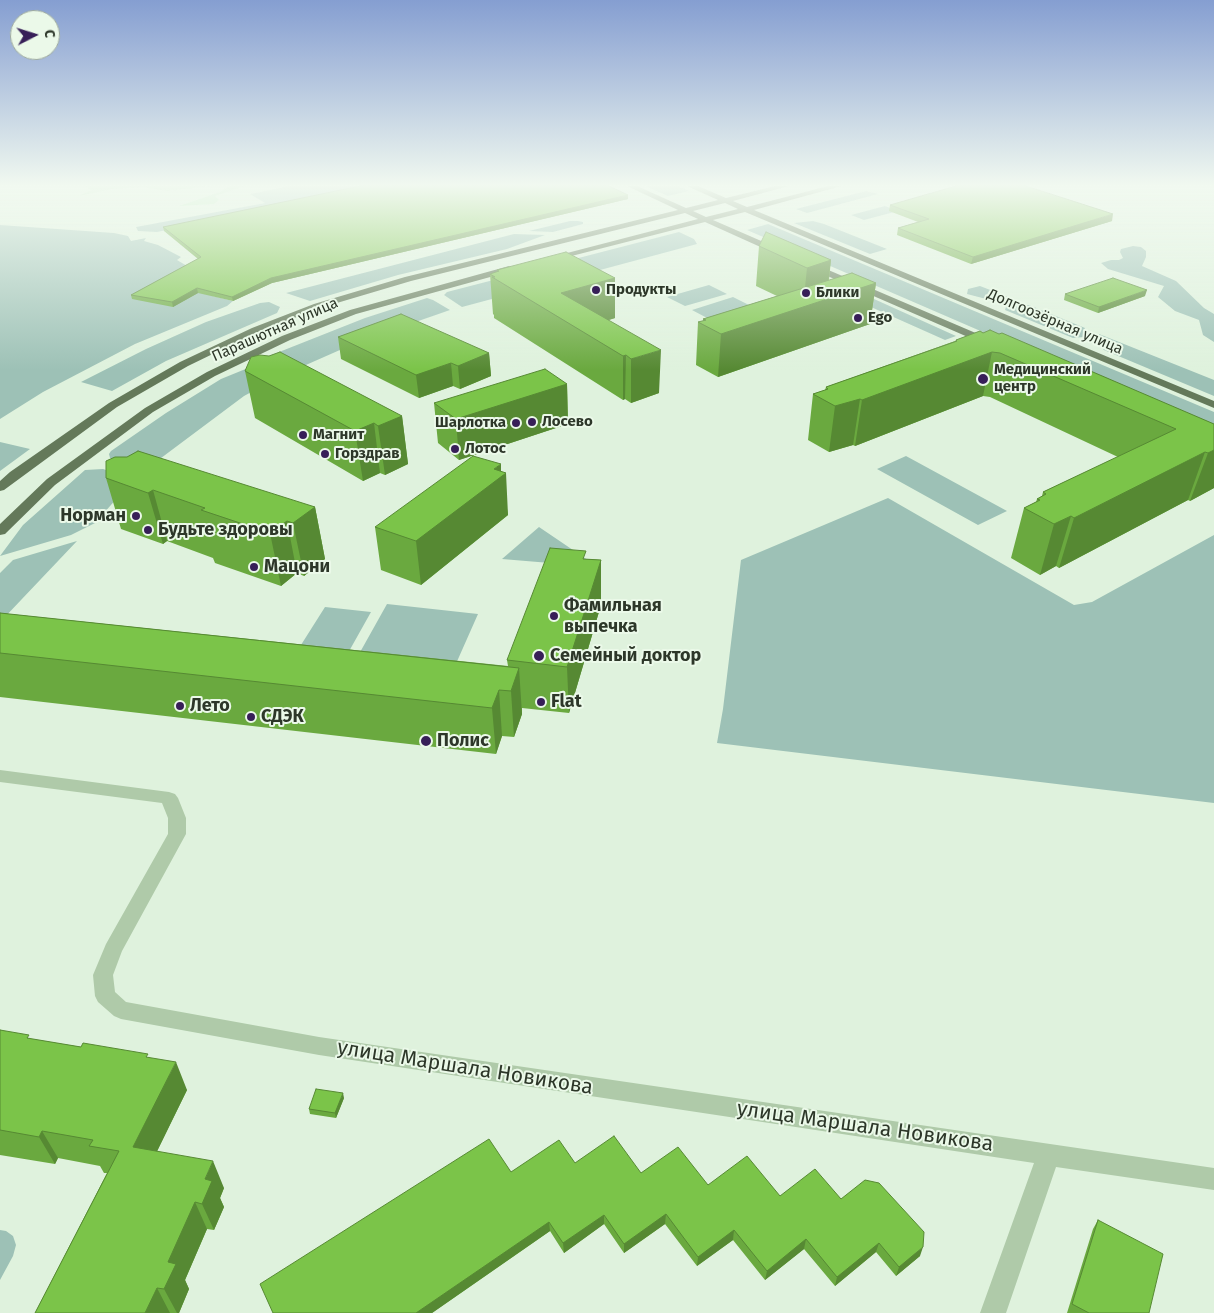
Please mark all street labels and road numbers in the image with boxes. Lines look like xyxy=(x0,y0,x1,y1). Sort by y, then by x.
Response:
street label: Долгоозёрная улица xyxy=(985,285,1125,359)
street label: Парашютная улица xyxy=(209,294,341,366)
street label: улица Маршала Новикова xyxy=(335,1035,595,1101)
street label: улица Маршала Новикова xyxy=(735,1097,995,1157)

